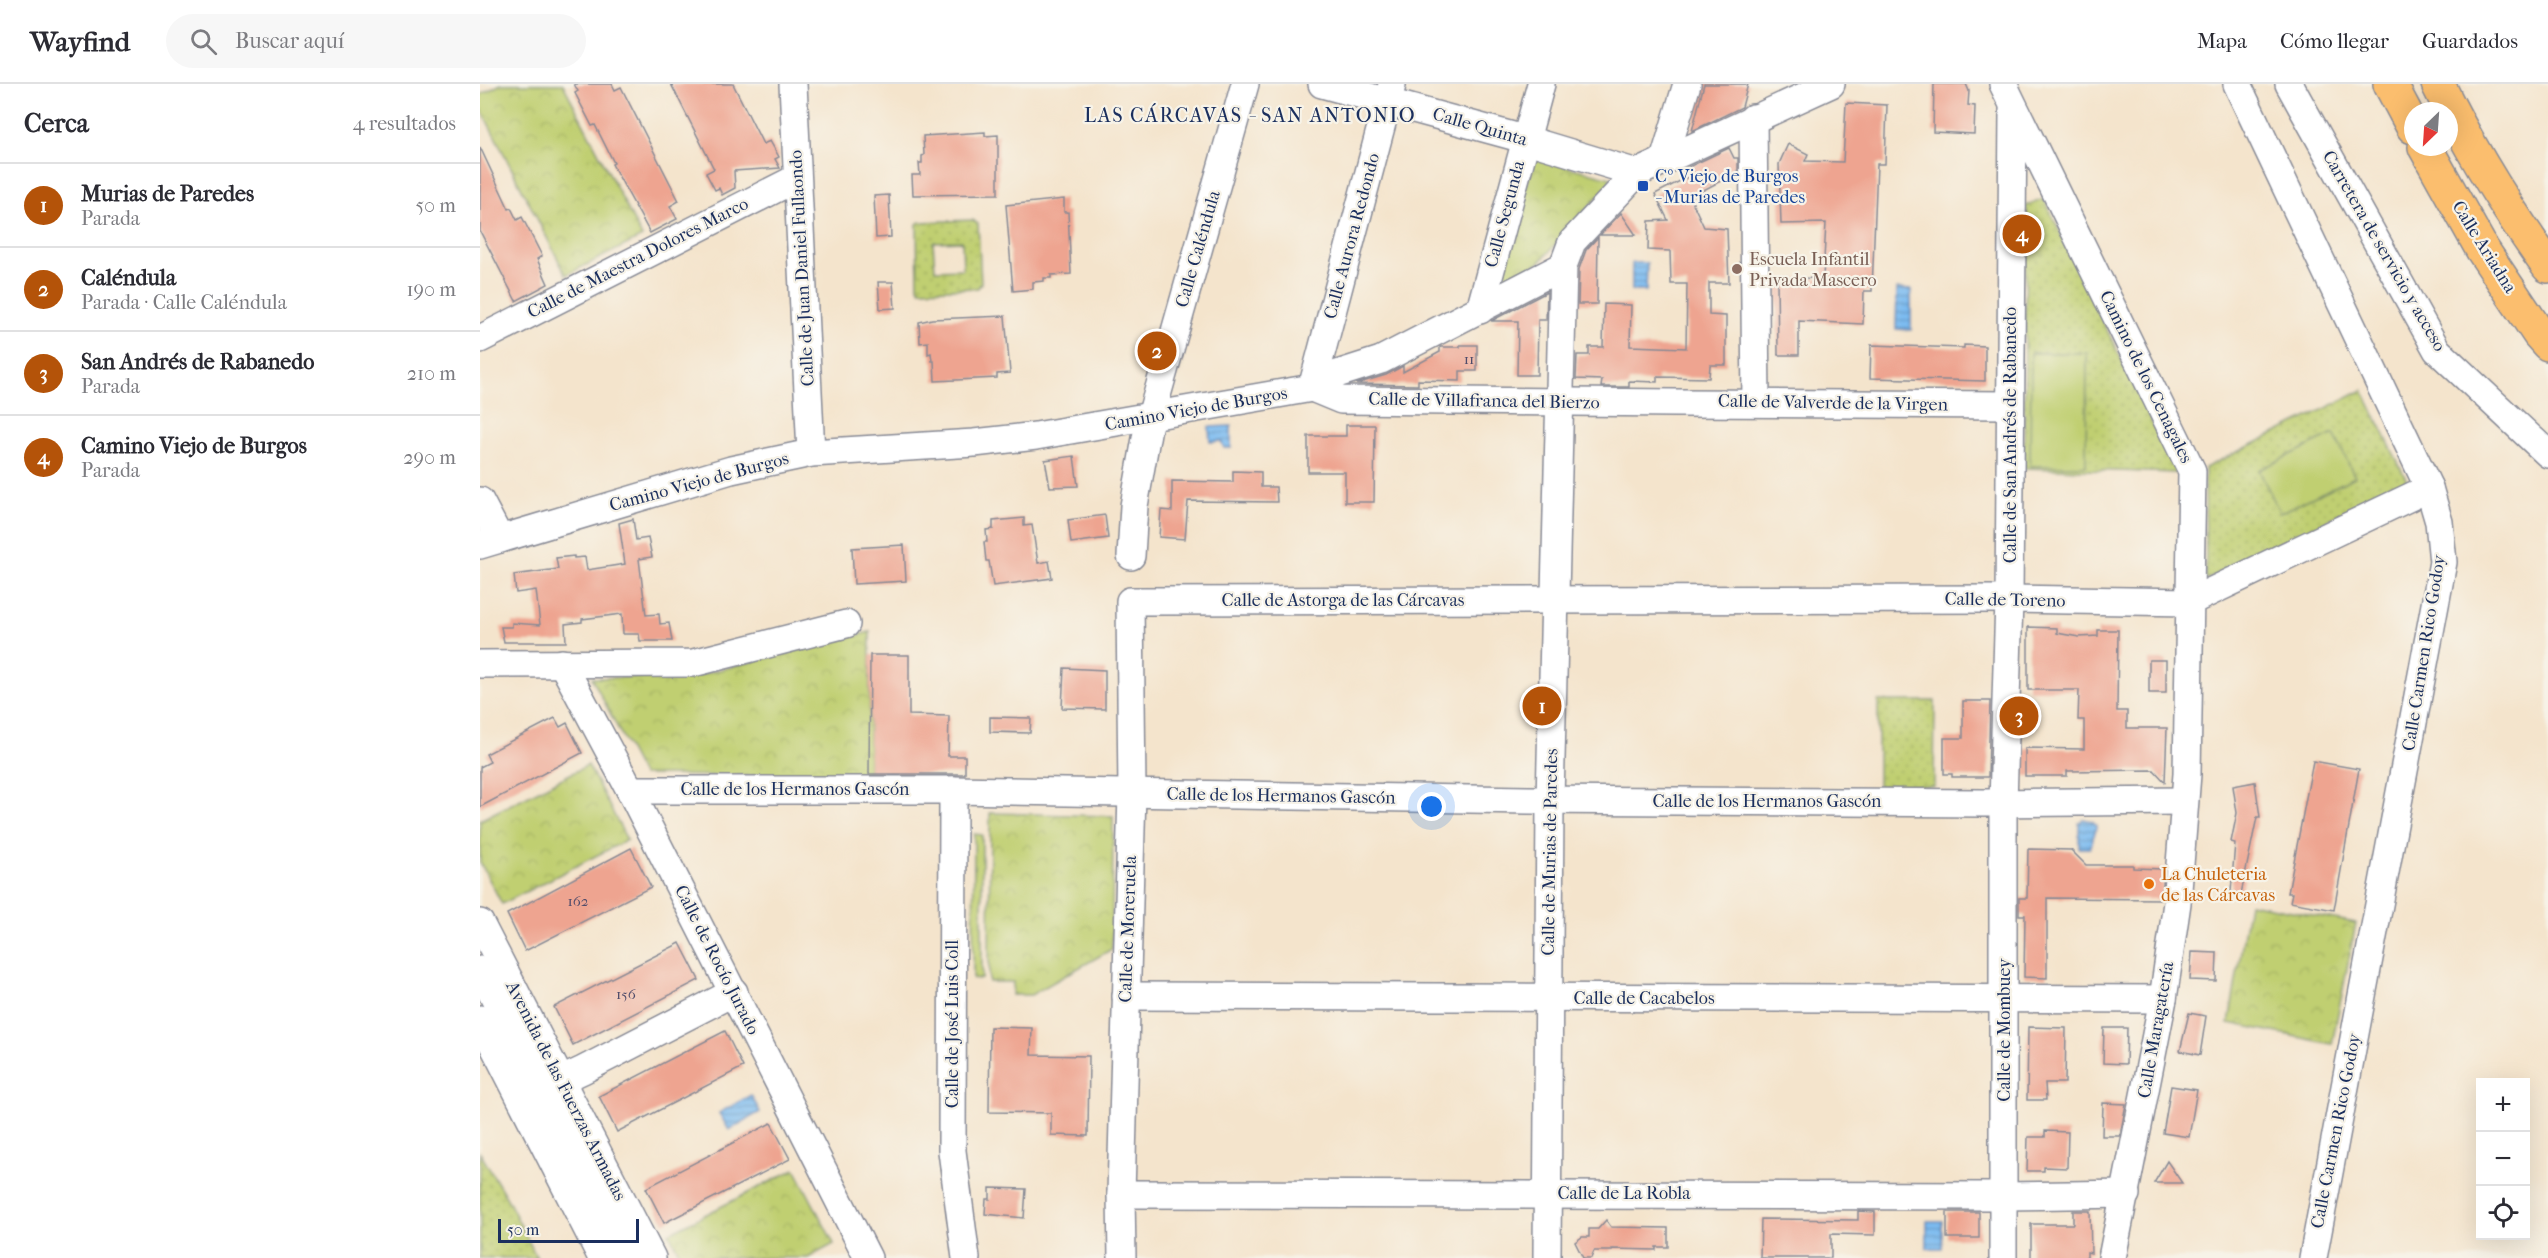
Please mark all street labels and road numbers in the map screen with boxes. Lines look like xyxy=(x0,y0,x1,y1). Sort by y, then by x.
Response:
street label: Calle Quinta xyxy=(1430,103,1530,151)
street label: Carretera de servicio y acceso xyxy=(2318,147,2450,355)
street label: Calle de Juan Daniel Fullaondo xyxy=(785,149,819,387)
street label: Calle Aurora Redondo xyxy=(1320,151,1384,321)
street label: Calle Segunda xyxy=(1481,158,1530,270)
street label: Calle Caléndula xyxy=(1171,187,1225,310)
street label: Calle de Maestra Dolores Marco xyxy=(524,193,752,323)
street label: Calle Ariadna xyxy=(2447,197,2521,297)
street label: Camino de los Cenagales xyxy=(2095,287,2197,467)
street label: Calle de San Andrés de Rabanedo xyxy=(2000,307,2021,563)
street label: Camino Viejo de Burgos xyxy=(1103,383,1289,435)
street label: Calle de Villafranca del Bierzo xyxy=(1368,388,1600,414)
street label: Calle de Valverde de la Virgen xyxy=(1718,390,1949,416)
street label: Camino Viejo de Burgos xyxy=(607,448,791,516)
street label: Calle Carmen Rico Godoy xyxy=(2398,552,2450,753)
street label: Calle de Toreno xyxy=(1944,588,2066,612)
street label: Calle de Astorga de las Cárcavas xyxy=(1222,590,1465,611)
street label: Calle de Murias de Paredes xyxy=(1538,748,1562,956)
street label: Calle de los Hermanos Gascón xyxy=(680,779,910,800)
street label: Calle de los Hermanos Gascón xyxy=(1166,784,1396,809)
street label: Calle de los Hermanos Gascón xyxy=(1652,791,1882,812)
street label: Calle de Moreruela xyxy=(1115,854,1141,1003)
street label: Calle de Rocío Jurado xyxy=(670,882,764,1038)
street label: Calle de José Luis Coll xyxy=(942,940,963,1108)
street label: Calle de Mombuey xyxy=(1994,957,2015,1102)
street label: Calle Maragatería xyxy=(2134,959,2178,1100)
street label: Avenida de las Fuerzas Armadas xyxy=(501,977,631,1204)
street label: Calle de Cacabelos xyxy=(1573,988,1715,1009)
street label: Calle Carmen Rico Godoy xyxy=(2307,1030,2365,1230)
street label: Calle de La Robla xyxy=(1557,1183,1691,1204)

